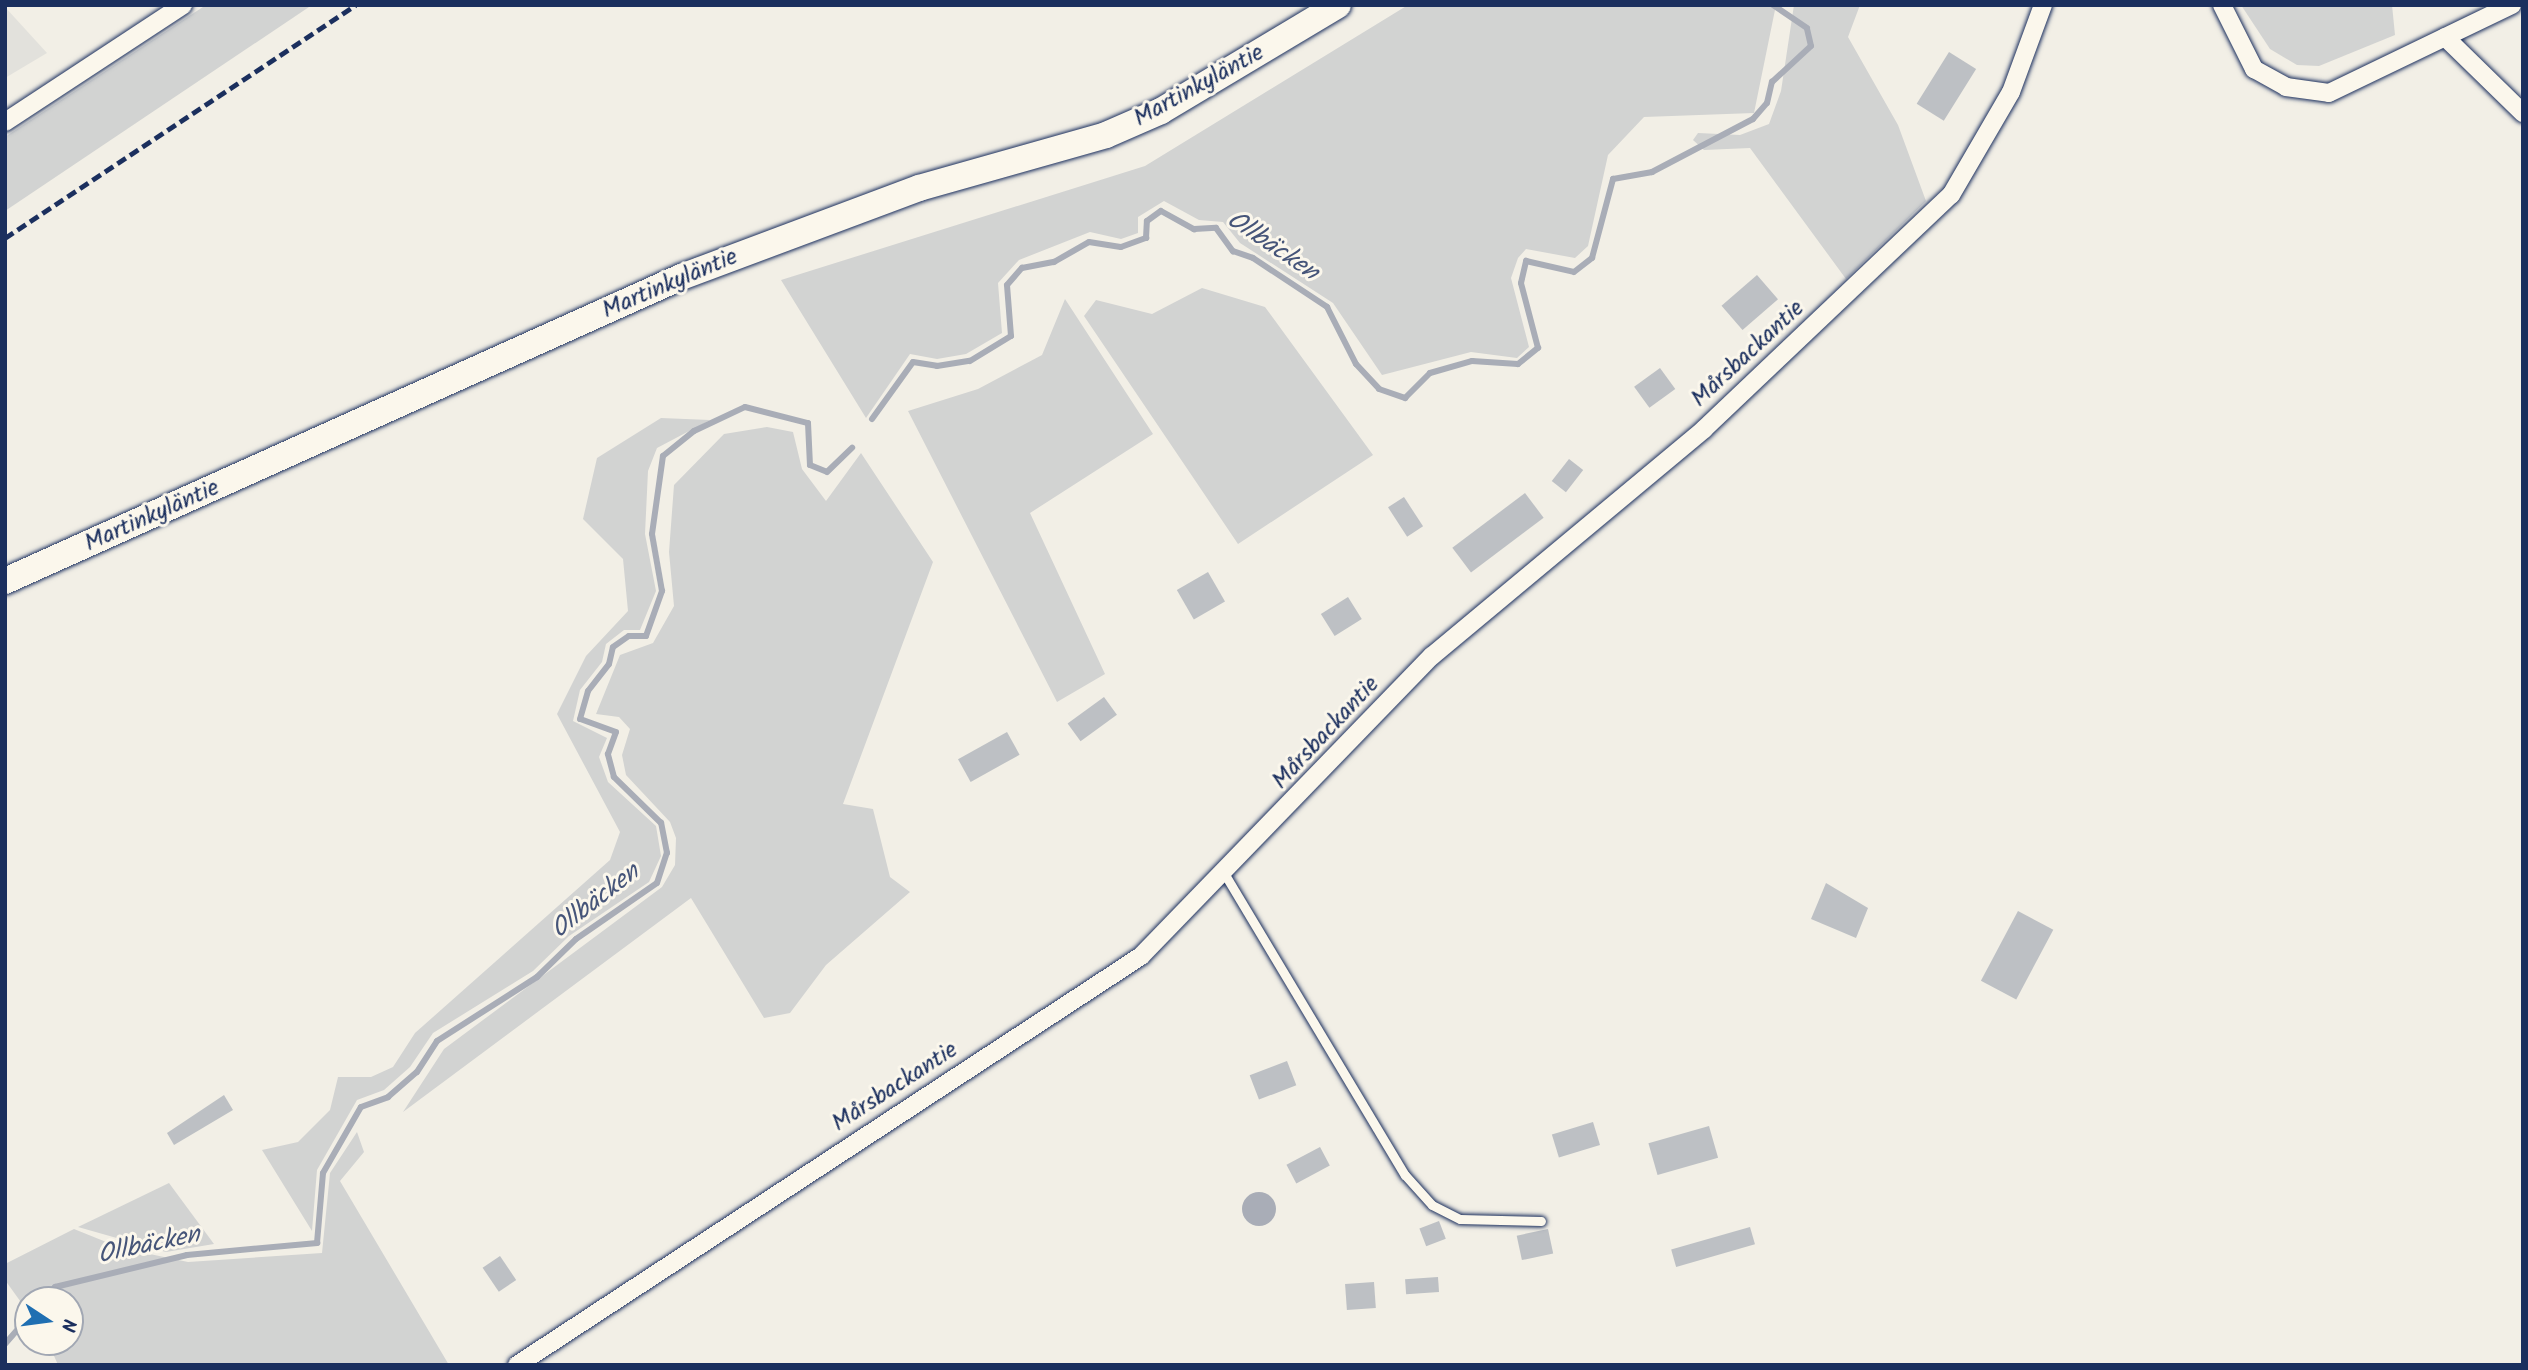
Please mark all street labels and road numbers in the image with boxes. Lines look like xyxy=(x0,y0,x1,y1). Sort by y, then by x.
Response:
street label: Martinkyläntie xyxy=(1129,38,1269,134)
street label: Martinkyläntie xyxy=(598,243,742,325)
street label: Mårsbackantie xyxy=(1685,294,1811,414)
street label: Martinkyläntie xyxy=(80,474,224,558)
street label: Mårsbackantie xyxy=(1266,670,1386,796)
street label: Mårsbackantie xyxy=(827,1036,963,1138)

